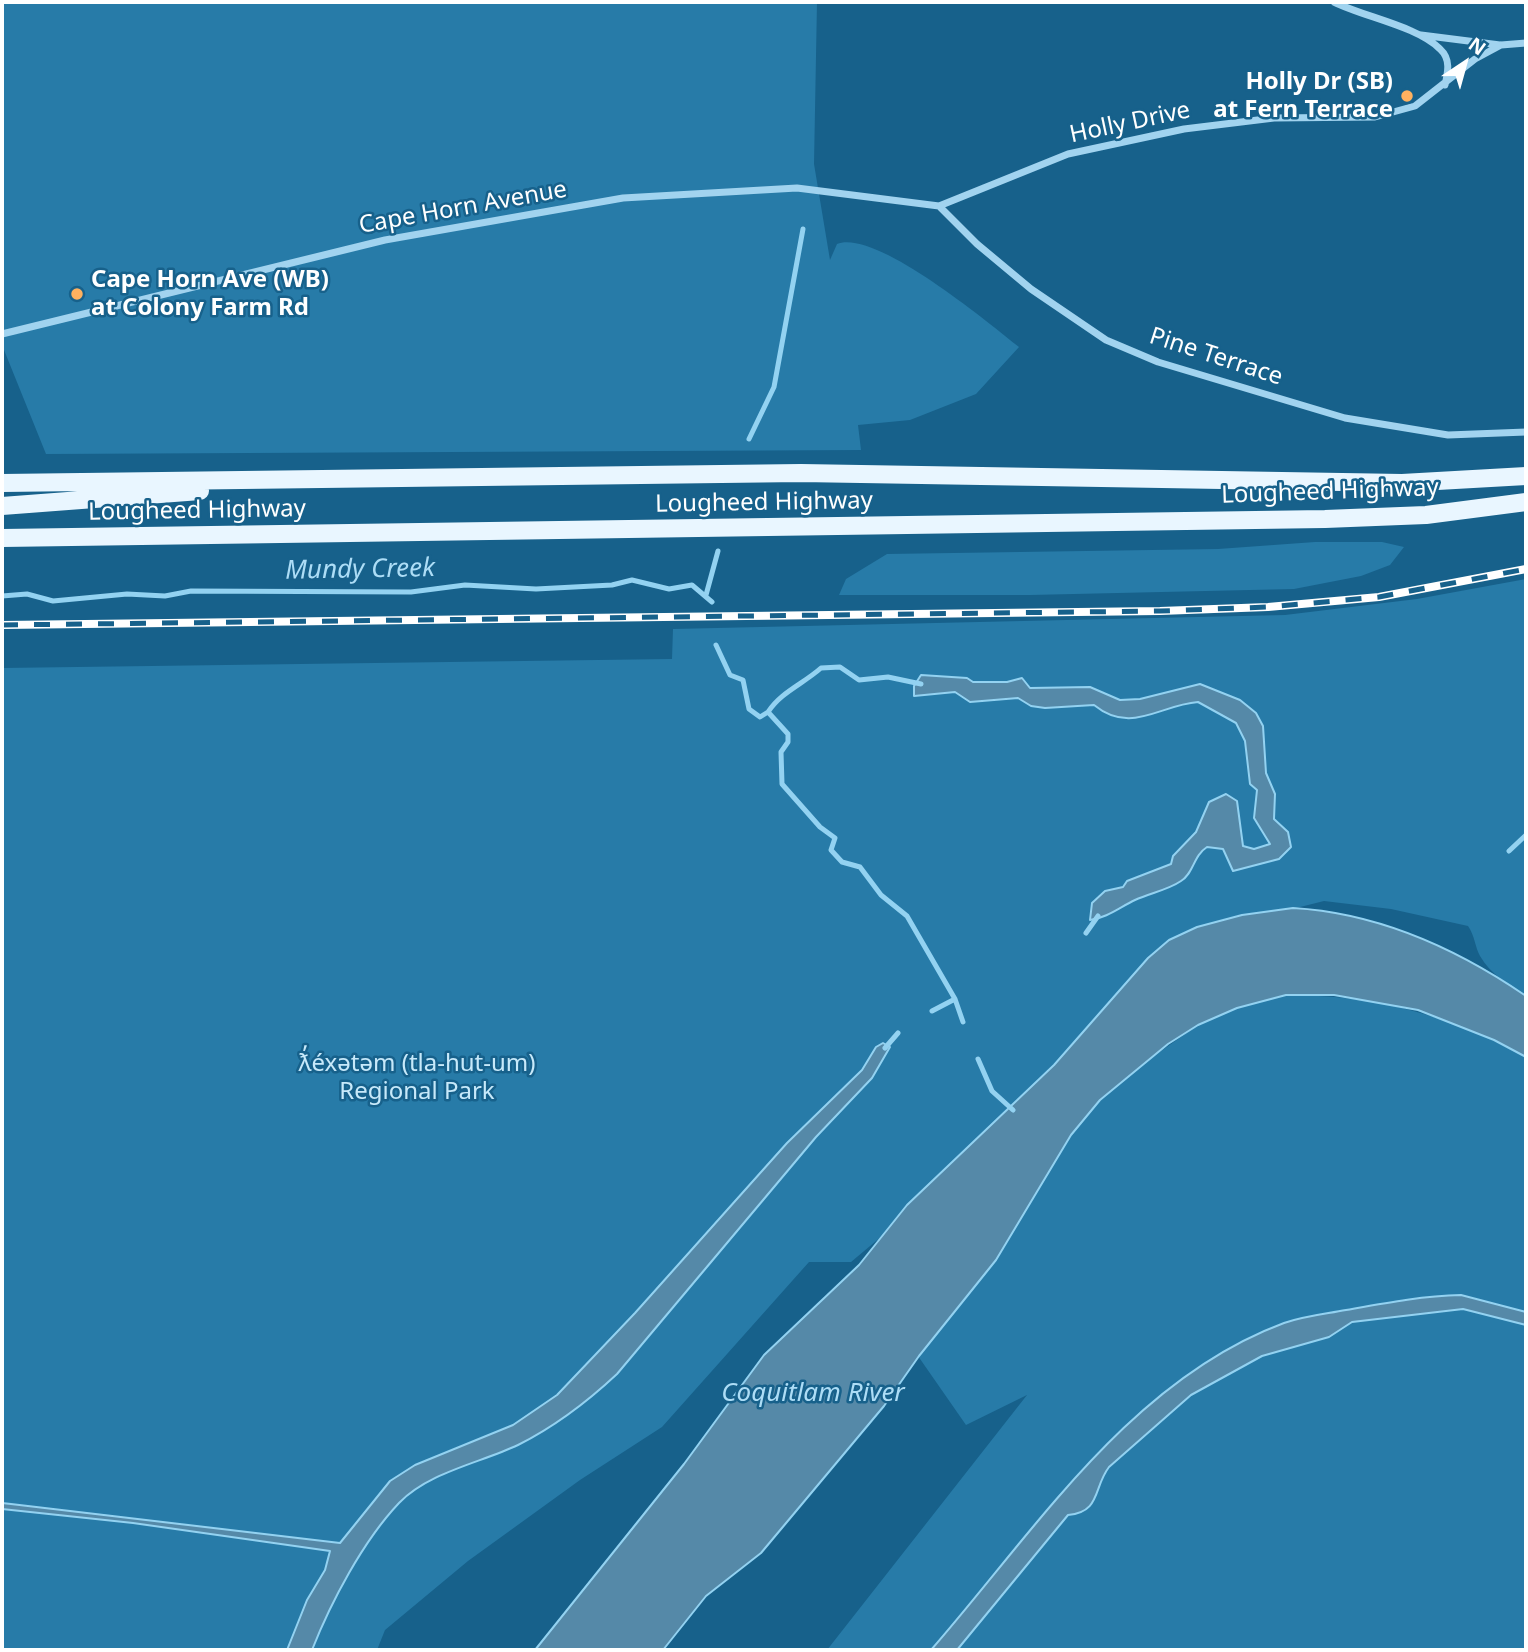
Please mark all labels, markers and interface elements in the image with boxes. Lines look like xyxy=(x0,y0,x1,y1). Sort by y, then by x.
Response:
north arrow xyxy=(1430,28,1500,98)
text: N xyxy=(1463,31,1491,61)
place label: Holly Dr (SB) at Fern Terrace xyxy=(1213,68,1393,124)
marker: Holly Dr (SB) at Fern Terrace xyxy=(1399,88,1415,104)
street label: Holly Drive xyxy=(1067,96,1193,150)
street label: Cape Horn Avenue xyxy=(357,176,569,240)
place label: Cape Horn Ave (WB) at Colony Farm Rd xyxy=(91,266,329,322)
marker: Cape Horn Ave (WB) at Colony Farm Rd xyxy=(69,286,85,302)
street label: Pine Terrace xyxy=(1146,322,1286,392)
street label: Lougheed Highway xyxy=(1221,474,1439,510)
street label: Lougheed Highway xyxy=(655,487,873,519)
street label: Lougheed Highway xyxy=(88,495,306,527)
water label: Mundy Creek xyxy=(285,553,435,587)
park label: ƛ̓éxətəm (tla-hut-um) Regional Park xyxy=(299,1050,535,1106)
water label: Coquitlam River xyxy=(721,1378,905,1410)

